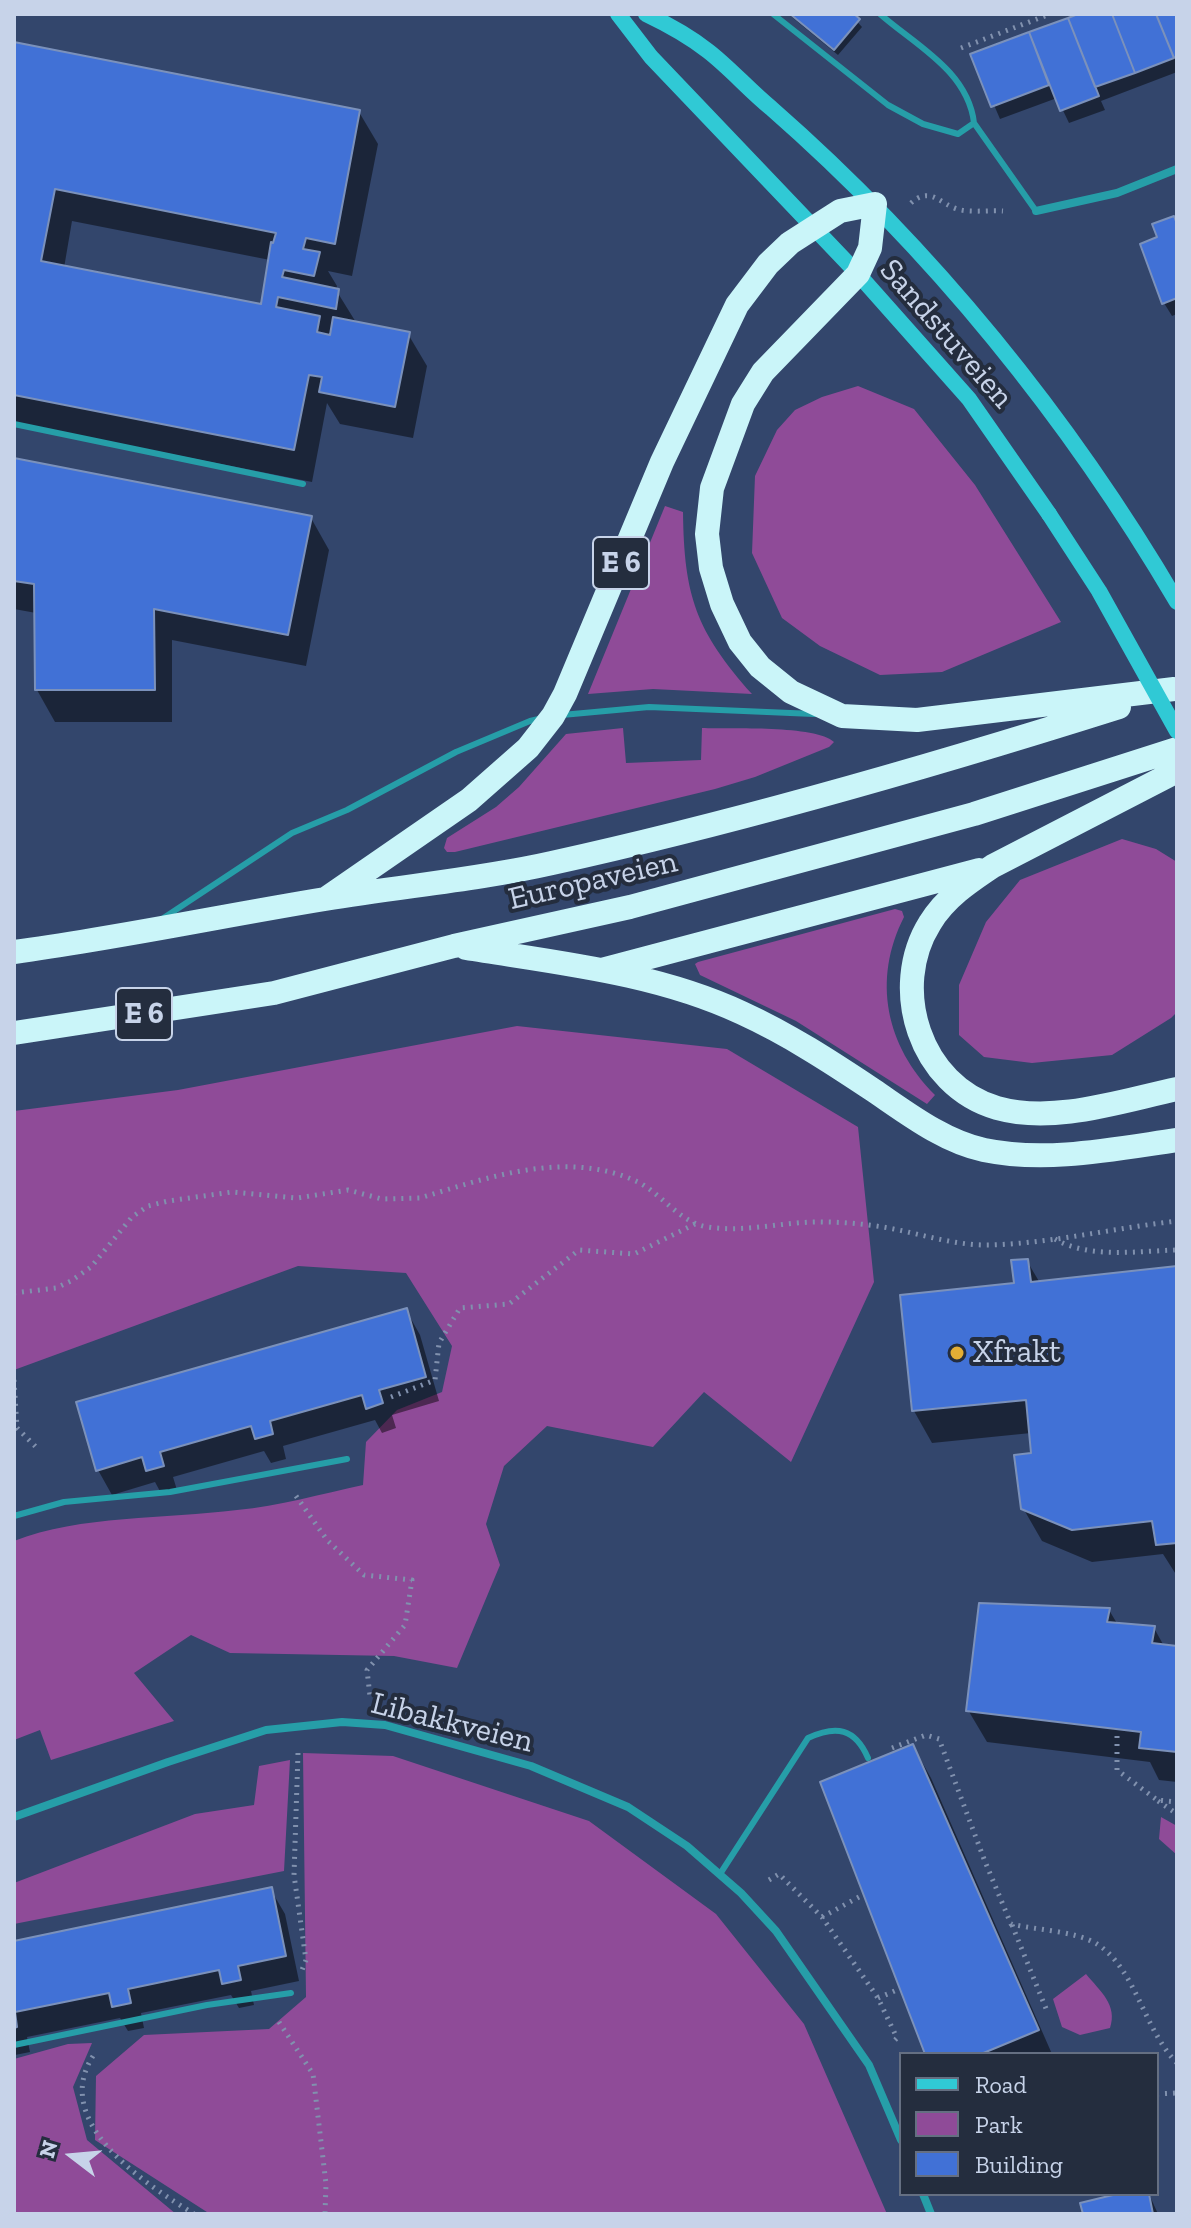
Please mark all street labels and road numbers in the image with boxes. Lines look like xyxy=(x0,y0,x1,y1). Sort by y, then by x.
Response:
street label: Sandstuveien xyxy=(871,252,1021,416)
road number: E 6 xyxy=(593,537,649,589)
street label: Europaveien xyxy=(505,843,681,919)
road number: E 6 xyxy=(116,988,172,1040)
street label: Libakkveien xyxy=(367,1684,537,1762)

